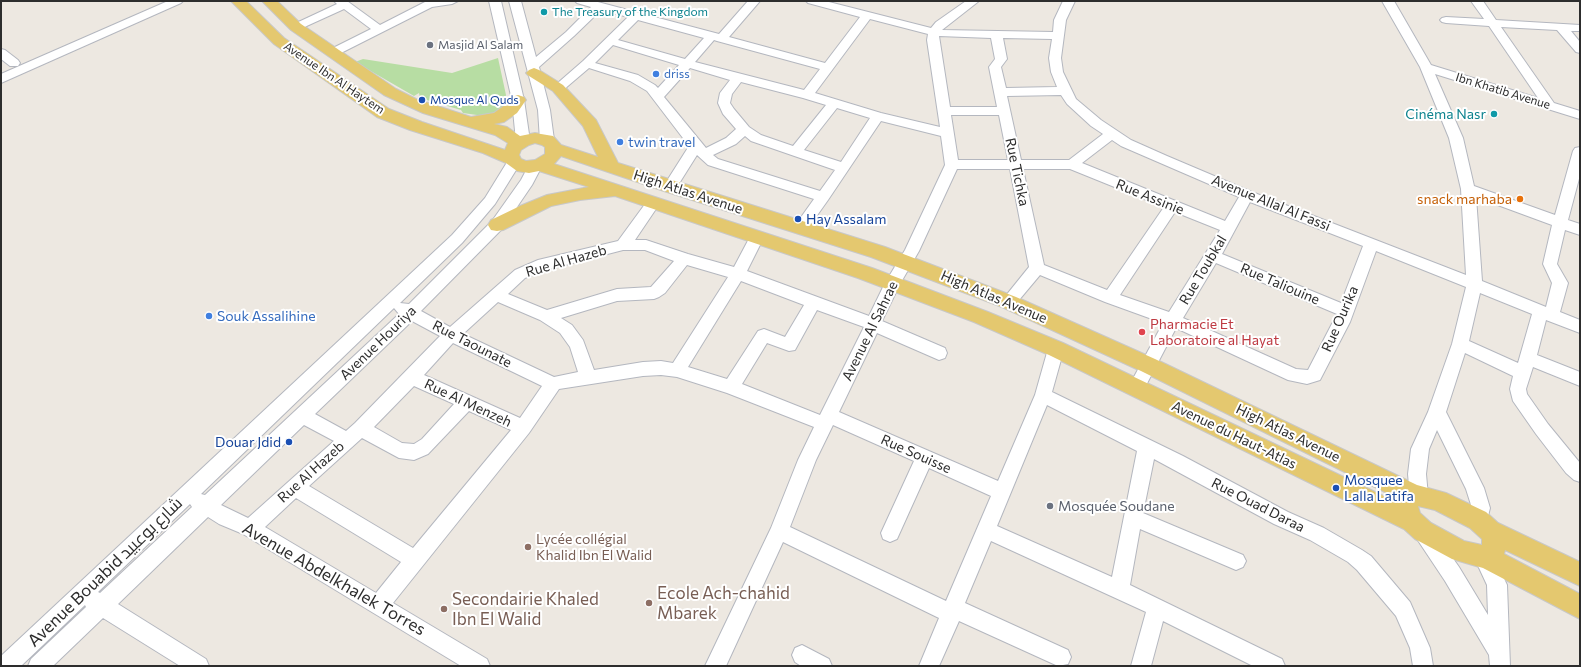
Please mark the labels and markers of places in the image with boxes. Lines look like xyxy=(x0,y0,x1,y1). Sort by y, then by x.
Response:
place label: The Treasury of the Kingdom xyxy=(552,5,708,19)
marker: The Treasury of the Kingdom xyxy=(539,7,549,17)
place label: Masjid Al Salam xyxy=(438,38,523,52)
marker: Masjid Al Salam xyxy=(425,40,435,50)
place label: driss xyxy=(664,67,690,81)
marker: driss xyxy=(651,69,661,79)
place label: Mosque Al Quds xyxy=(430,93,519,107)
marker: Mosque Al Quds xyxy=(417,95,427,105)
place label: Cinéma Nasr xyxy=(1405,106,1486,122)
marker: Cinéma Nasr xyxy=(1489,109,1499,119)
place label: twin travel xyxy=(628,134,695,150)
marker: twin travel xyxy=(615,137,625,147)
place label: snack marhaba xyxy=(1417,191,1512,207)
marker: snack marhaba xyxy=(1515,194,1525,204)
place label: Hay Assalam xyxy=(806,211,886,227)
marker: Hay Assalam xyxy=(793,214,803,224)
place label: Souk Assalihine xyxy=(217,308,316,324)
marker: Souk Assalihine xyxy=(204,311,214,321)
place label: Pharmacie Et Laboratoire al Hayat xyxy=(1150,316,1279,348)
marker: Pharmacie Et Laboratoire al Hayat xyxy=(1137,327,1147,337)
place label: Douar Jdid xyxy=(215,434,281,450)
marker: Douar Jdid xyxy=(284,437,294,447)
place label: Mosquee Lalla Latifa xyxy=(1344,472,1414,504)
marker: Mosquee Lalla Latifa xyxy=(1331,483,1341,493)
place label: Mosquée Soudane xyxy=(1058,498,1175,514)
marker: Mosquée Soudane xyxy=(1045,501,1055,511)
place label: Lycée collégial Khalid Ibn El Walid xyxy=(536,531,652,564)
marker: Lycée collégial Khalid Ibn El Walid xyxy=(523,542,533,552)
place label: Ecole Ach-chahid Mbarek xyxy=(657,583,790,623)
place label: Secondairie Khaled Ibn El Walid xyxy=(452,589,599,629)
marker: Ecole Ach-chahid Mbarek xyxy=(644,598,654,608)
marker: Secondairie Khaled Ibn El Walid xyxy=(439,604,449,614)

